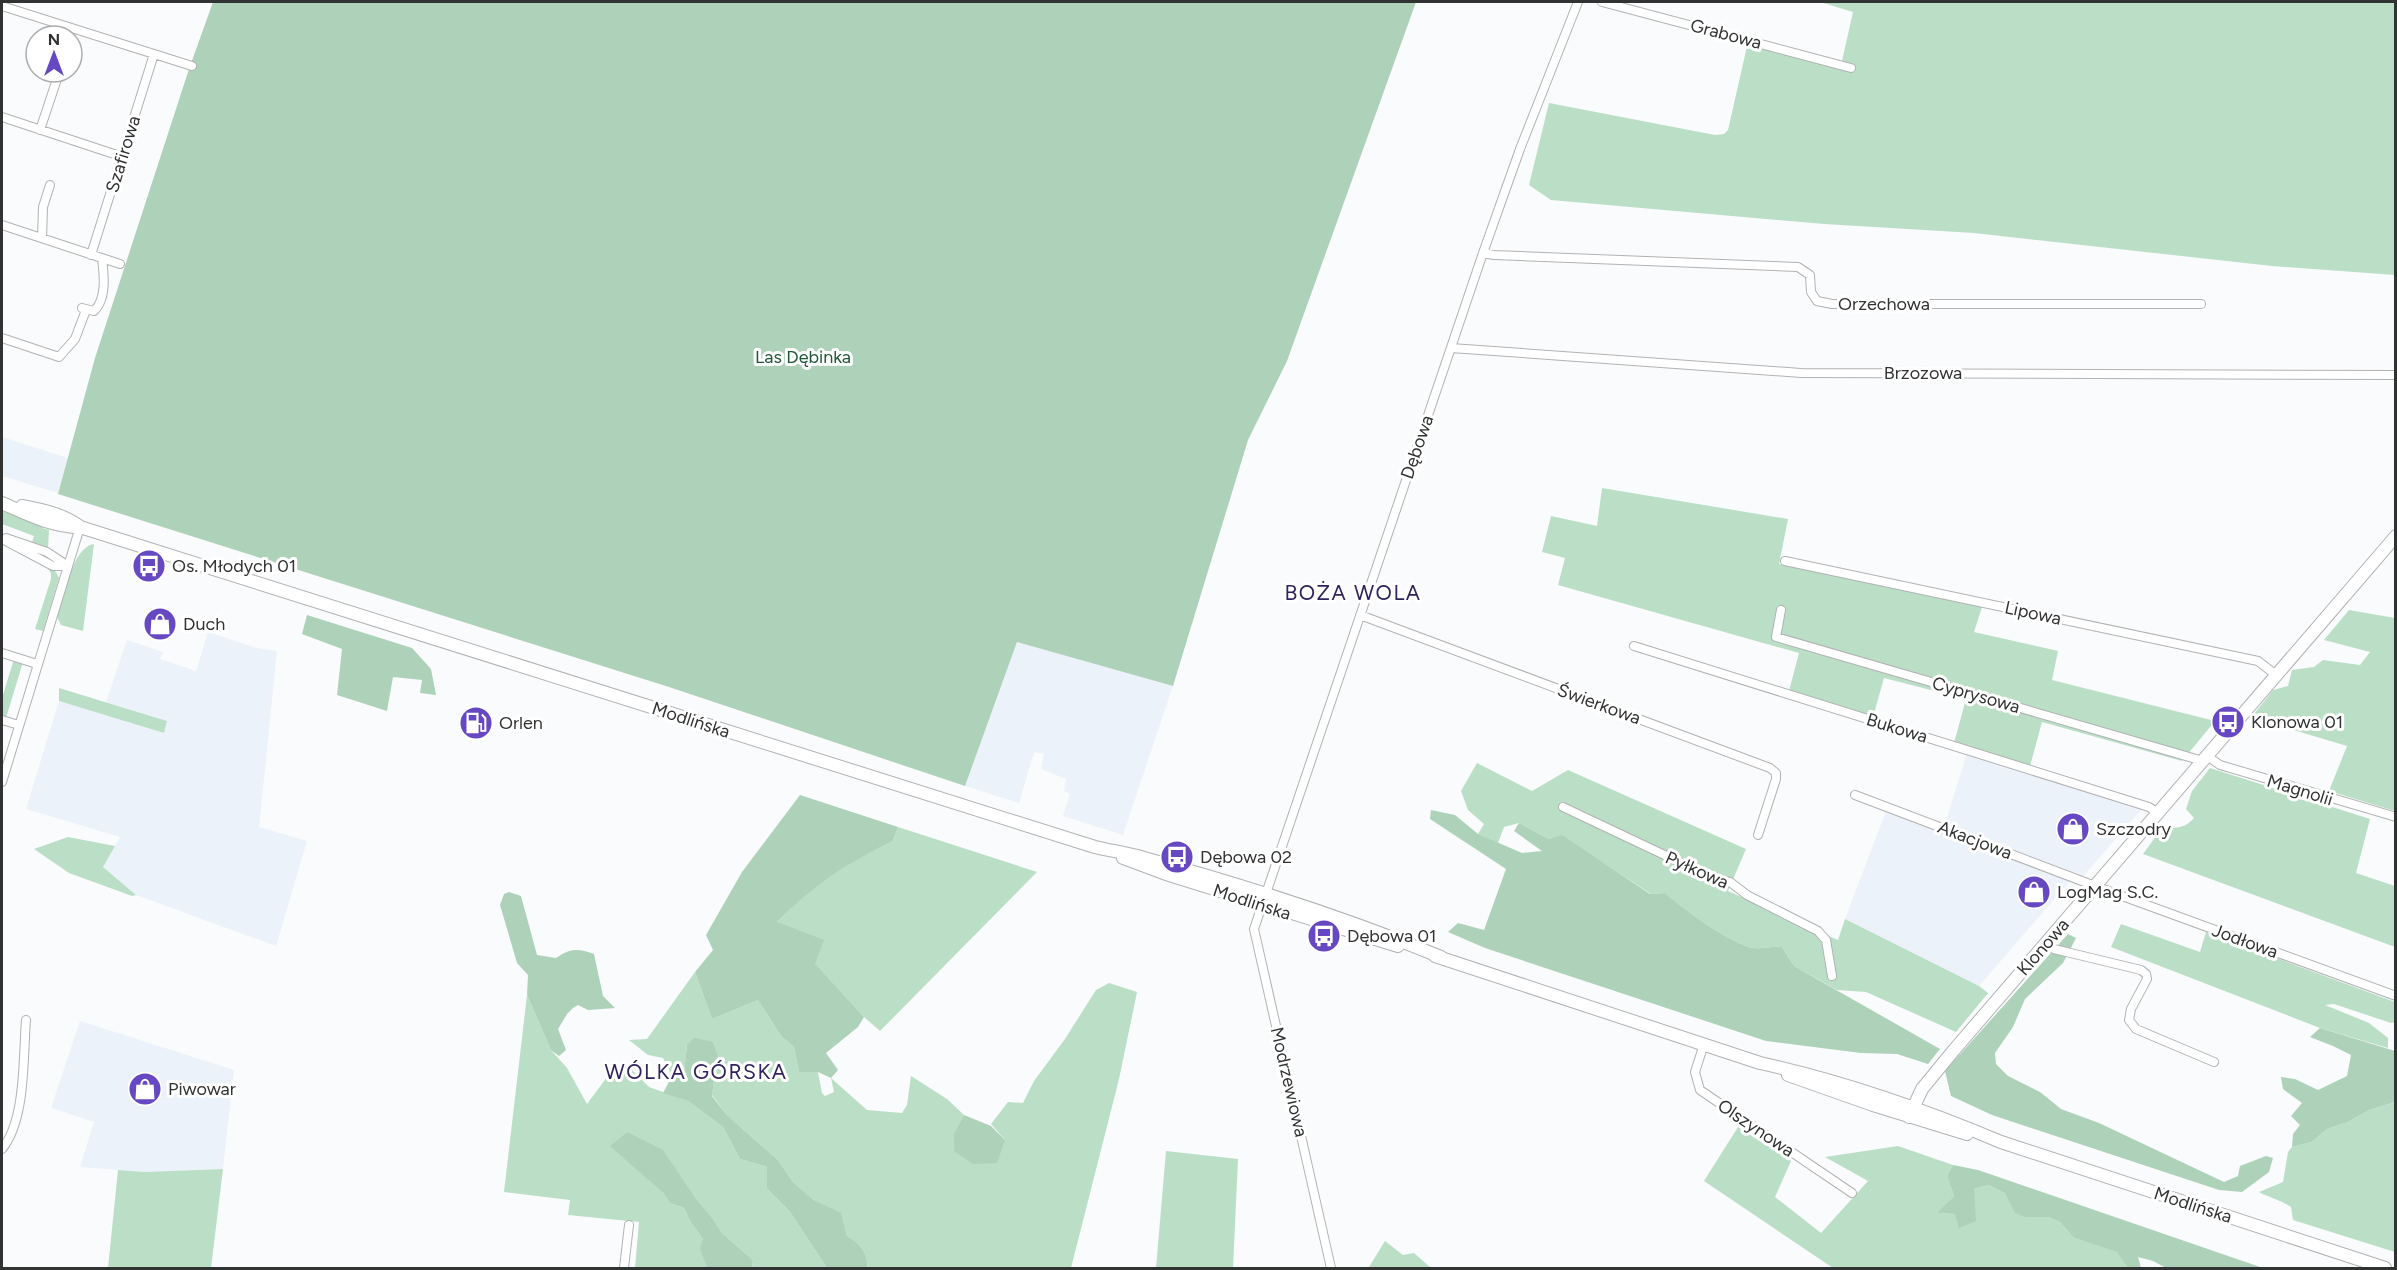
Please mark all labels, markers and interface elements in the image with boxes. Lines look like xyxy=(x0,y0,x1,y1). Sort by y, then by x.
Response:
street label: Grabowa xyxy=(1688,14,1764,54)
north arrow xyxy=(24,24,84,84)
text: N xyxy=(48,30,60,49)
street label: Szafirowa xyxy=(101,113,145,195)
street label: Orzechowa xyxy=(1838,293,1930,315)
park label: Las Dębinka xyxy=(755,346,851,368)
street label: Brzozowa xyxy=(1884,362,1962,384)
street label: Dębowa xyxy=(1396,412,1438,482)
bus stop icon: Os. Młodych 01 xyxy=(131,548,167,584)
place label: Os. Młodych 01 xyxy=(172,555,296,577)
district label: BOŻA WOLA xyxy=(1284,580,1422,605)
street label: Lipowa xyxy=(2003,596,2063,630)
shop icon: Duch xyxy=(142,606,178,642)
place label: Duch xyxy=(183,613,225,635)
street label: Cyprysowa xyxy=(1930,672,2022,718)
street label: Świerkowa xyxy=(1554,679,1644,729)
street label: Modlińska xyxy=(649,697,733,743)
bus stop icon: Klonowa 01 xyxy=(2210,704,2246,740)
fuel station icon: Orlen xyxy=(458,705,494,741)
street label: Bukowa xyxy=(1864,708,1930,748)
place label: Klonowa 01 xyxy=(2251,711,2343,733)
place label: Orlen xyxy=(499,712,543,734)
street label: Magnolii xyxy=(2264,770,2336,810)
shop icon: Szczodry xyxy=(2055,811,2091,847)
street label: Akacjowa xyxy=(1935,816,2015,864)
place label: Szczodry xyxy=(2096,818,2172,840)
bus stop icon: Dębowa 02 xyxy=(1159,839,1195,875)
place label: Dębowa 02 xyxy=(1200,846,1292,868)
street label: Pyłkowa xyxy=(1662,846,1732,894)
shop icon: LogMag S.C. xyxy=(2016,874,2052,910)
street label: Modlińska xyxy=(1210,879,1294,925)
place label: LogMag S.C. xyxy=(2057,881,2158,903)
street label: Klonowa xyxy=(2012,914,2074,980)
bus stop icon: Dębowa 01 xyxy=(1306,918,1342,954)
street label: Jodłowa xyxy=(2209,919,2281,963)
place label: Dębowa 01 xyxy=(1347,925,1436,947)
street label: Modrzewiowa xyxy=(1266,1025,1312,1139)
district label: WÓLKA GÓRSKA xyxy=(605,1059,787,1084)
shop icon: Piwowar xyxy=(127,1071,163,1107)
place label: Piwowar xyxy=(168,1078,236,1100)
street label: Olszynowa xyxy=(1713,1094,1799,1162)
street label: Modlińska xyxy=(2151,1182,2235,1228)

